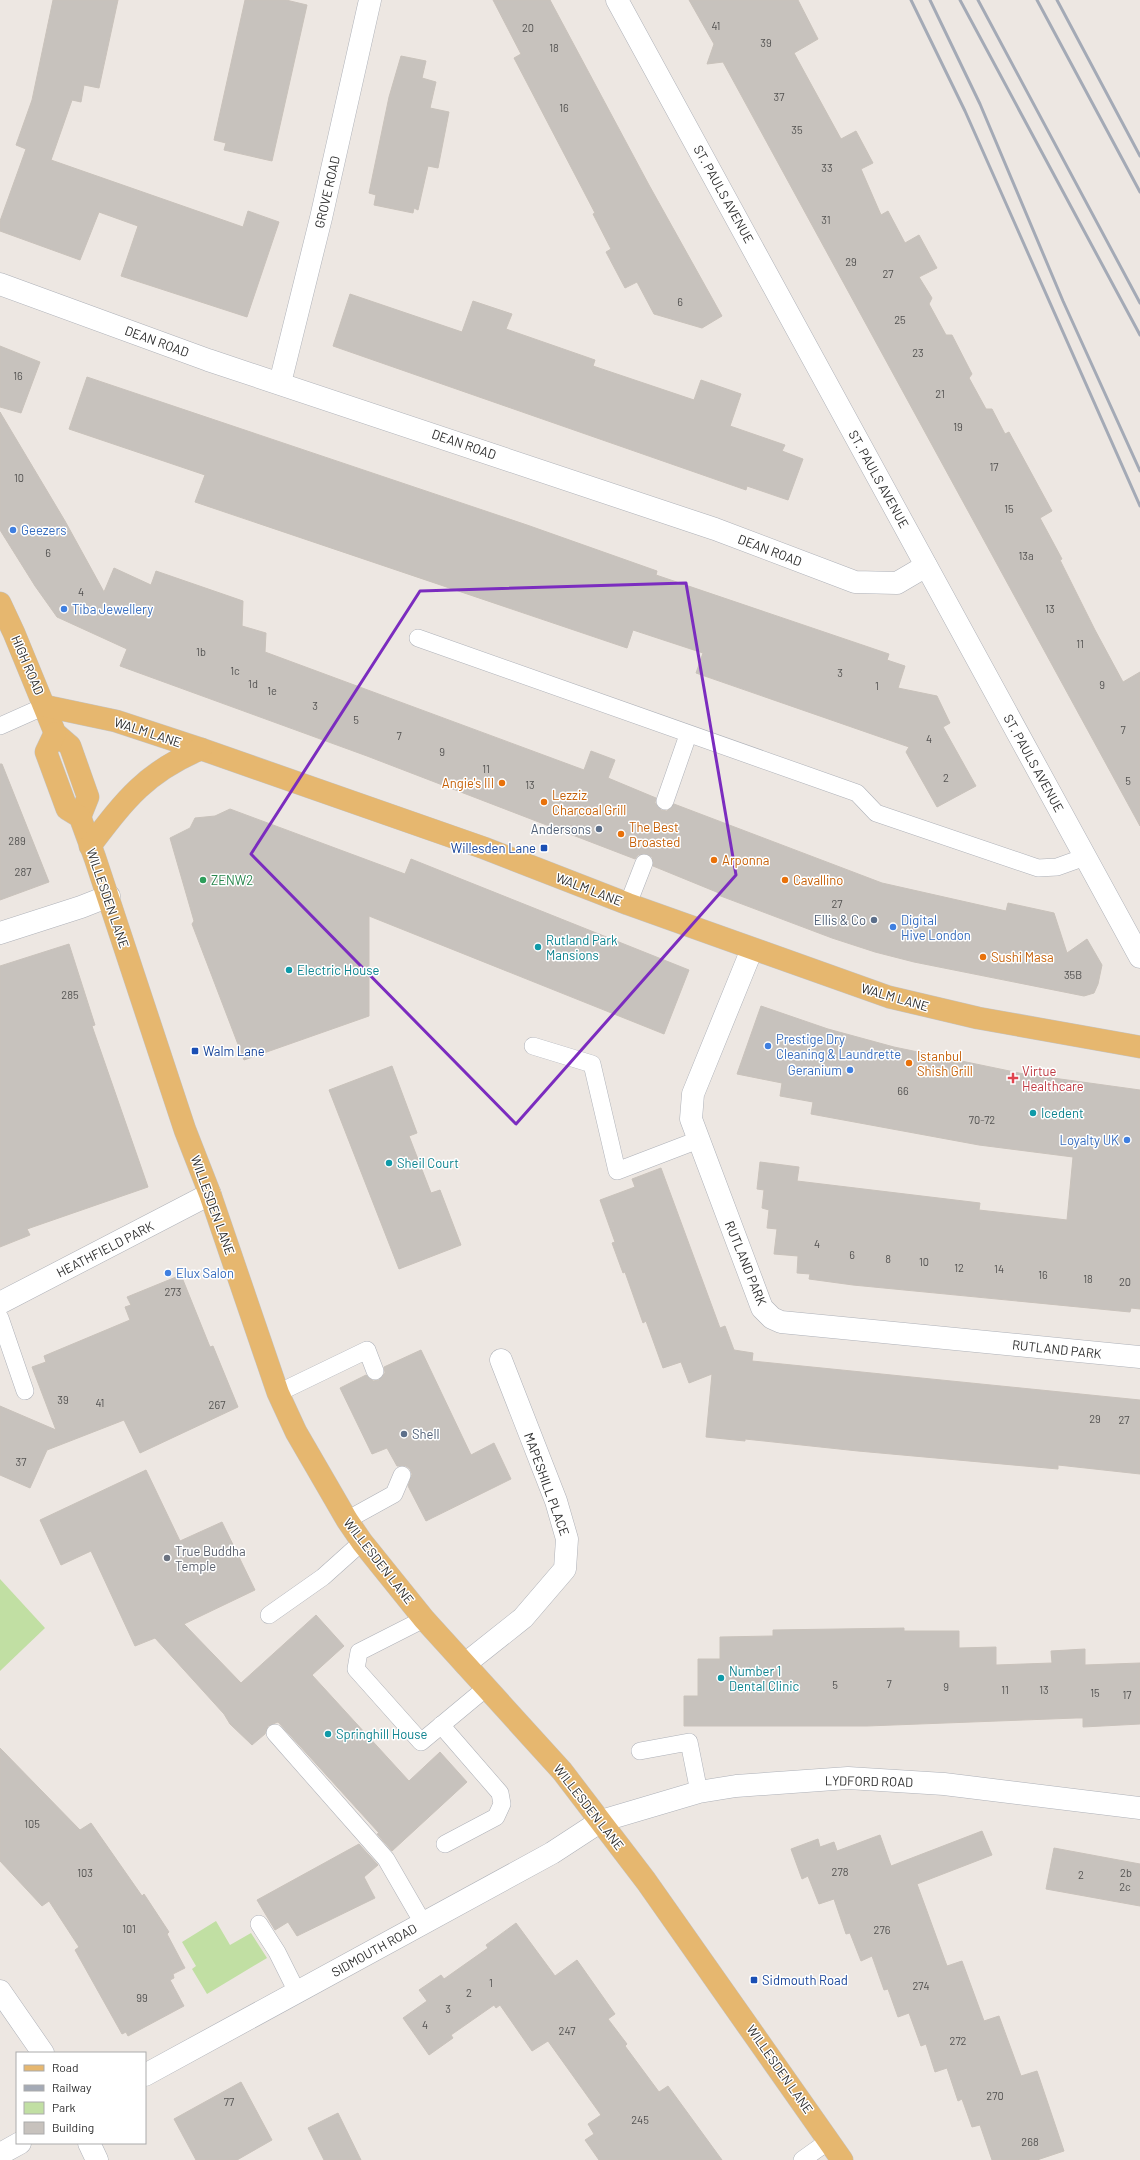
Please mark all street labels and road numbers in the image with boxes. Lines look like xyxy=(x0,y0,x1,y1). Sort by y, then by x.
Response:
street label: ST. PAULS AVENUE xyxy=(690,142,758,246)
street label: GROVE ROAD xyxy=(311,154,343,230)
street label: DEAN ROAD xyxy=(123,322,191,360)
street label: DEAN ROAD xyxy=(430,426,498,462)
street label: ST. PAULS AVENUE xyxy=(845,427,913,531)
street label: DEAN ROAD xyxy=(736,531,804,569)
street label: HIGH ROAD xyxy=(8,633,48,697)
street label: ST. PAULS AVENUE xyxy=(1000,711,1068,815)
street label: WALM LANE xyxy=(112,714,184,750)
street label: WILLESDEN LANE xyxy=(83,846,133,950)
street label: WALM LANE xyxy=(554,869,625,909)
street label: WALM LANE xyxy=(859,980,931,1014)
street label: WILLESDEN LANE xyxy=(188,1153,238,1257)
street label: HEATHFIELD PARK xyxy=(54,1218,156,1280)
street label: RUTLAND PARK xyxy=(722,1218,770,1308)
street label: RUTLAND PARK xyxy=(1011,1336,1103,1362)
street label: MAPESHILL PLACE xyxy=(521,1430,573,1538)
street label: WILLESDEN LANE xyxy=(340,1515,418,1607)
street label: WILLESDEN LANE xyxy=(550,1761,628,1853)
street label: LYDFORD ROAD xyxy=(825,1772,913,1790)
street label: SIDMOUTH ROAD xyxy=(328,1920,420,1980)
street label: WILLESDEN LANE xyxy=(743,2022,817,2117)

